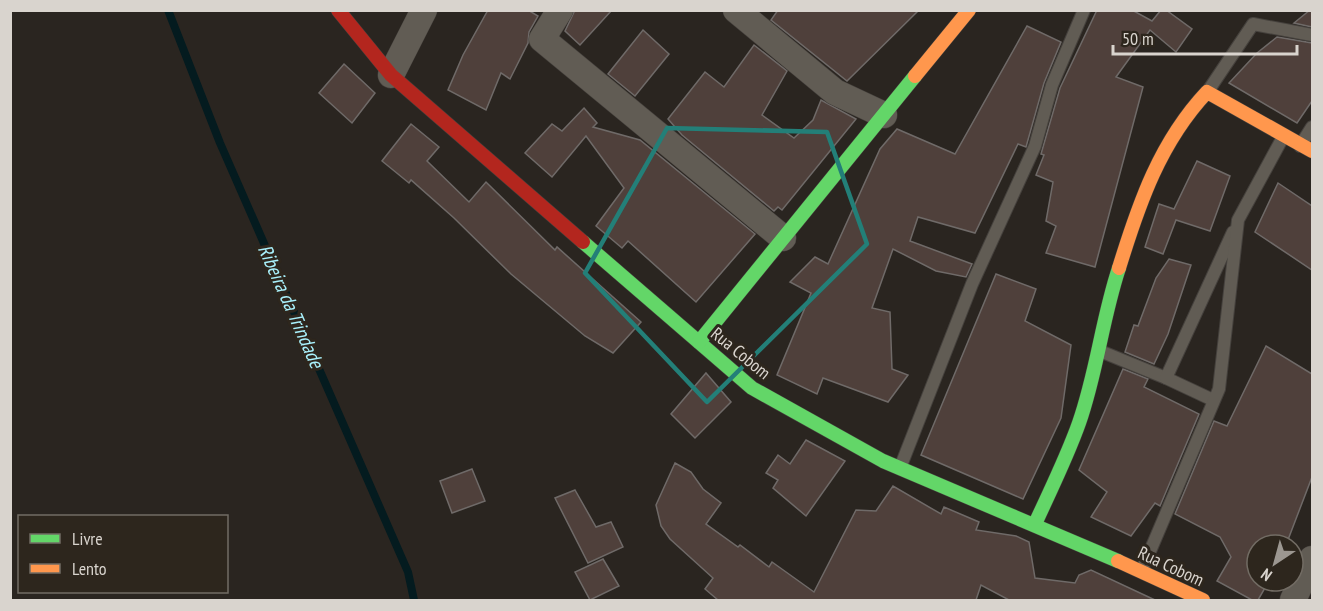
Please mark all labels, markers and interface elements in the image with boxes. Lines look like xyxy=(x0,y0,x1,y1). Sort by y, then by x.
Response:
scale bar xyxy=(1113,18,1298,56)
text: 50 m xyxy=(1122,27,1154,50)
water label: Ribeira da Trindade xyxy=(252,240,331,374)
street label: Rua Cobom xyxy=(706,322,776,384)
legend xyxy=(18,515,228,593)
text: Livre xyxy=(72,527,103,550)
north arrow xyxy=(1245,533,1305,593)
street label: Rua Cobom xyxy=(1134,541,1208,591)
text: Lento xyxy=(72,557,107,580)
text: N xyxy=(1257,565,1276,586)

